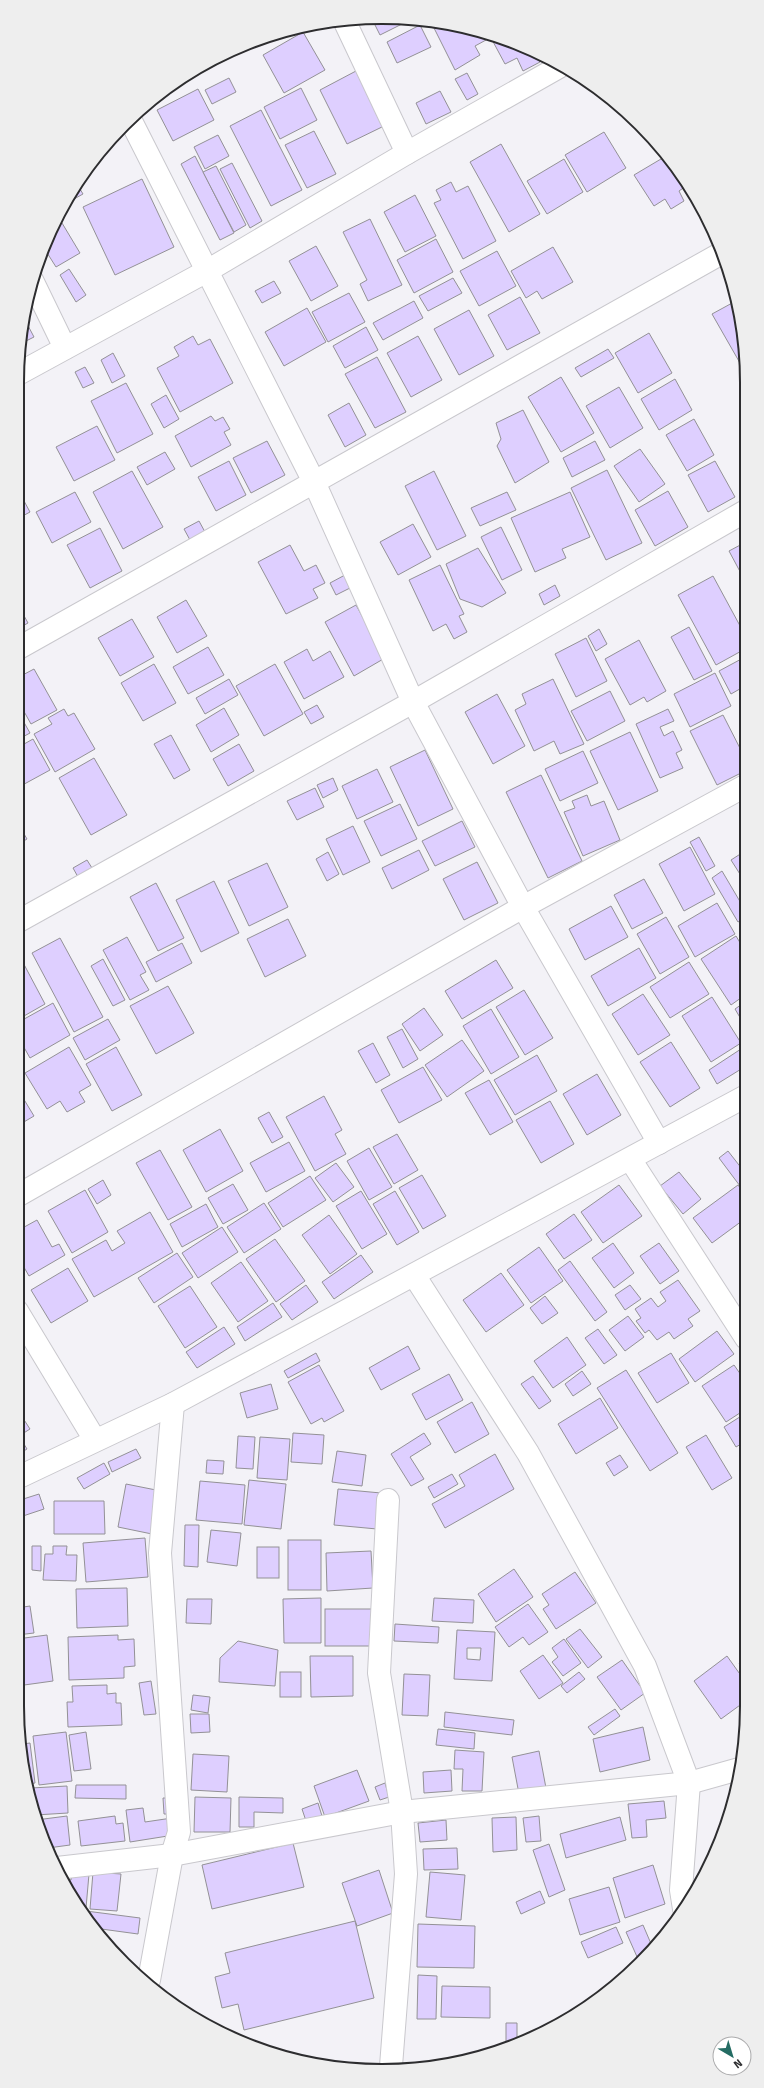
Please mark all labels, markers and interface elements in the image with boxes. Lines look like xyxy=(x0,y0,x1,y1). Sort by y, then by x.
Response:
north arrow xyxy=(712,2036,752,2076)
text: N xyxy=(731,2056,745,2071)

